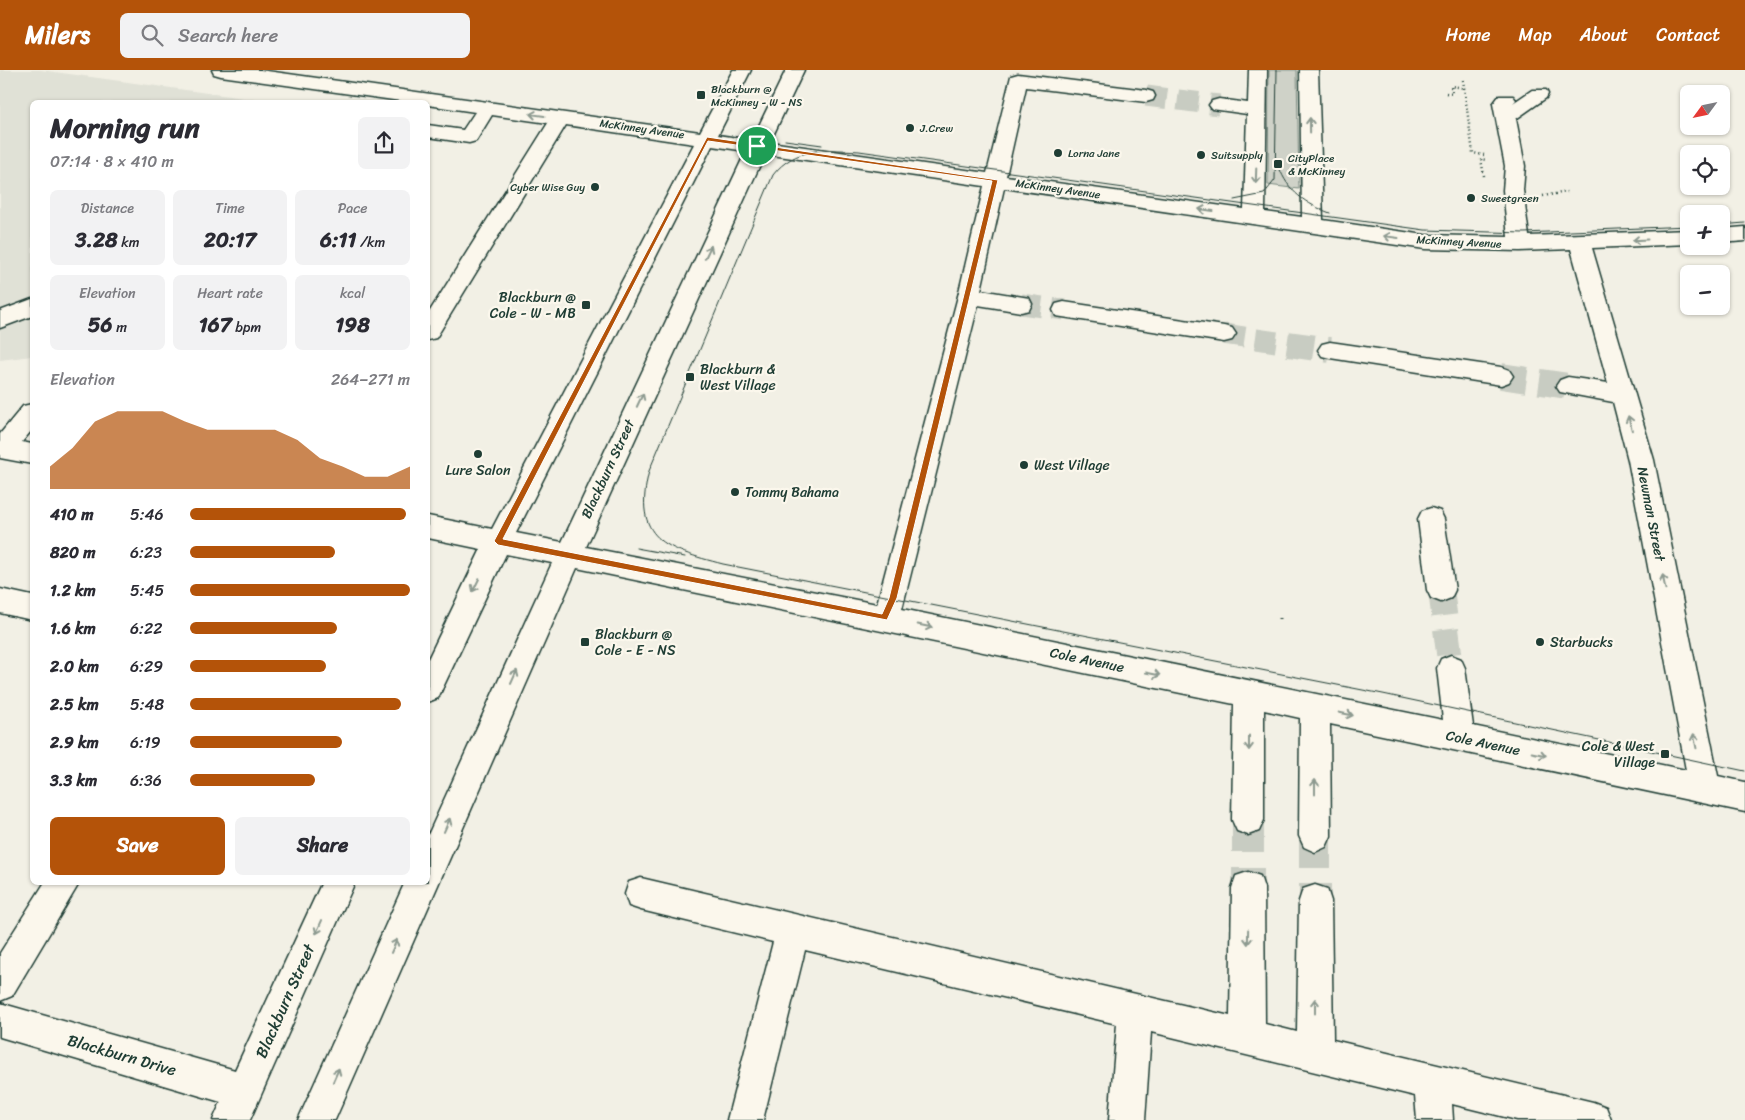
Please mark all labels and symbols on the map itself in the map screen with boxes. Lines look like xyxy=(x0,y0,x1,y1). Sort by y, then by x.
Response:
place label: Blackburn @ McKinney - W - NS xyxy=(711,80,802,112)
north arrow xyxy=(1680,85,1730,135)
marker: Blackburn @ McKinney - W - NS xyxy=(695,89,707,101)
one-way arrow xyxy=(529,109,545,119)
street label: McKinney Avenue xyxy=(598,114,686,144)
one-way arrow xyxy=(1305,117,1315,133)
place label: J.Crew xyxy=(919,119,954,138)
marker: J.Crew xyxy=(904,122,916,134)
pin xyxy=(736,125,778,167)
place label: Lorna Jane xyxy=(1068,144,1120,163)
place label: Suitsupply xyxy=(1211,146,1263,165)
marker: Lorna Jane xyxy=(1052,147,1064,159)
marker: Suitsupply xyxy=(1195,149,1207,161)
place label: CityPlace & McKinney xyxy=(1288,149,1346,181)
marker: CityPlace & McKinney xyxy=(1272,158,1284,170)
one-way arrow xyxy=(1251,167,1260,183)
street label: McKinney Avenue xyxy=(1014,174,1102,204)
place label: Cyber Wise Guy xyxy=(510,178,585,197)
marker: Cyber Wise Guy xyxy=(589,181,601,193)
place label: Sweetgreen xyxy=(1481,189,1539,208)
marker: Sweetgreen xyxy=(1465,192,1477,204)
one-way arrow xyxy=(1198,205,1214,215)
street label: McKinney Avenue xyxy=(1416,230,1503,254)
one-way arrow xyxy=(1383,231,1399,241)
one-way arrow xyxy=(1632,235,1648,244)
one-way arrow xyxy=(704,245,713,260)
place label: Blackburn @ Cole - W - MB xyxy=(490,285,576,326)
marker: Blackburn @ Cole - W - MB xyxy=(580,299,592,311)
place label: Blackburn & West Village xyxy=(700,357,776,398)
marker: Blackburn & West Village xyxy=(684,371,696,383)
one-way arrow xyxy=(636,393,645,408)
street label: Blackburn Street xyxy=(574,414,643,523)
one-way arrow xyxy=(1625,415,1635,431)
marker: Lure Salon xyxy=(472,448,484,460)
place label: West Village xyxy=(1034,453,1110,478)
place label: Lure Salon xyxy=(445,458,511,483)
marker: West Village xyxy=(1018,459,1030,471)
street label: Newman Street xyxy=(1630,465,1673,565)
place label: Tommy Bahama xyxy=(745,480,839,505)
marker: Tommy Bahama xyxy=(729,486,741,498)
one-way arrow xyxy=(1659,574,1668,590)
one-way arrow xyxy=(471,577,480,592)
place label: Blackburn @ Cole - E - NS xyxy=(595,622,676,663)
one-way arrow xyxy=(917,622,933,632)
place label: Starbucks xyxy=(1550,630,1613,655)
marker: Blackburn @ Cole - E - NS xyxy=(579,636,591,648)
marker: Starbucks xyxy=(1534,636,1546,648)
street label: Cole Avenue xyxy=(1048,640,1126,680)
one-way arrow xyxy=(509,670,519,685)
one-way arrow xyxy=(1144,670,1160,679)
one-way arrow xyxy=(1337,710,1353,719)
street label: Cole Avenue xyxy=(1444,723,1522,763)
one-way arrow xyxy=(1244,734,1254,750)
place label: Cole & West Village xyxy=(1582,734,1655,775)
one-way arrow xyxy=(1690,734,1699,750)
marker: Cole & West Village xyxy=(1659,748,1671,760)
one-way arrow xyxy=(1531,750,1547,760)
one-way arrow xyxy=(1310,779,1320,796)
one-way arrow xyxy=(443,818,453,833)
one-way arrow xyxy=(314,919,324,934)
one-way arrow xyxy=(1243,928,1253,945)
street label: Blackburn Street xyxy=(247,939,323,1063)
one-way arrow xyxy=(389,939,399,954)
one-way arrow xyxy=(1310,998,1320,1014)
street label: Blackburn Drive xyxy=(64,1026,180,1084)
one-way arrow xyxy=(332,1068,341,1083)

